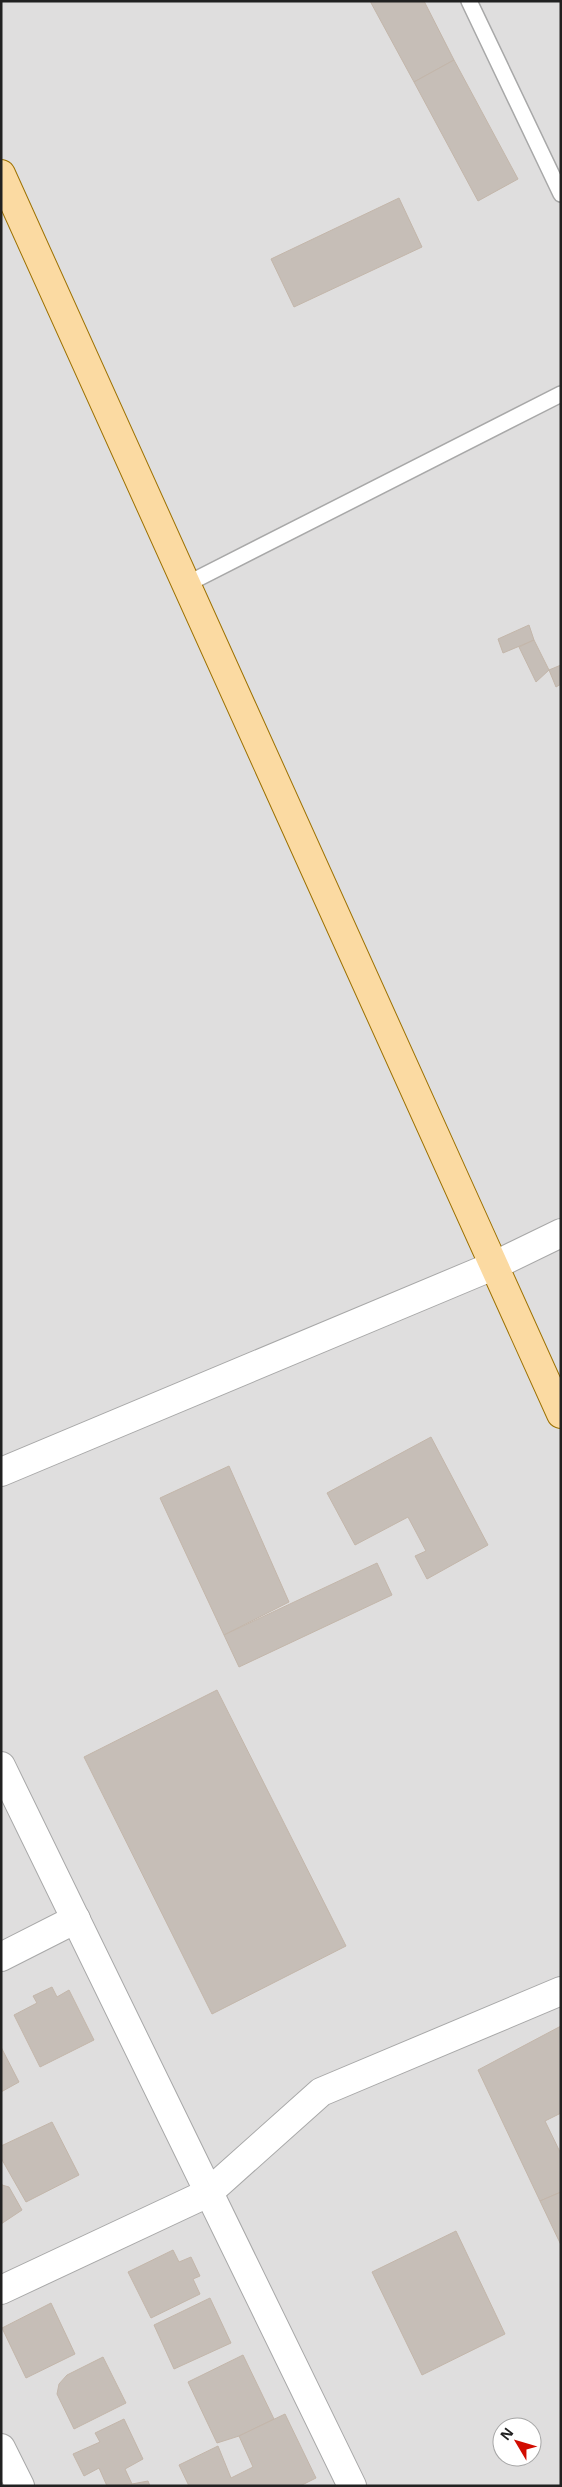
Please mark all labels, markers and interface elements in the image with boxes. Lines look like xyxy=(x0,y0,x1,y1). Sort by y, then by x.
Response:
north arrow xyxy=(492,2417,542,2467)
text: N xyxy=(495,2423,517,2444)

